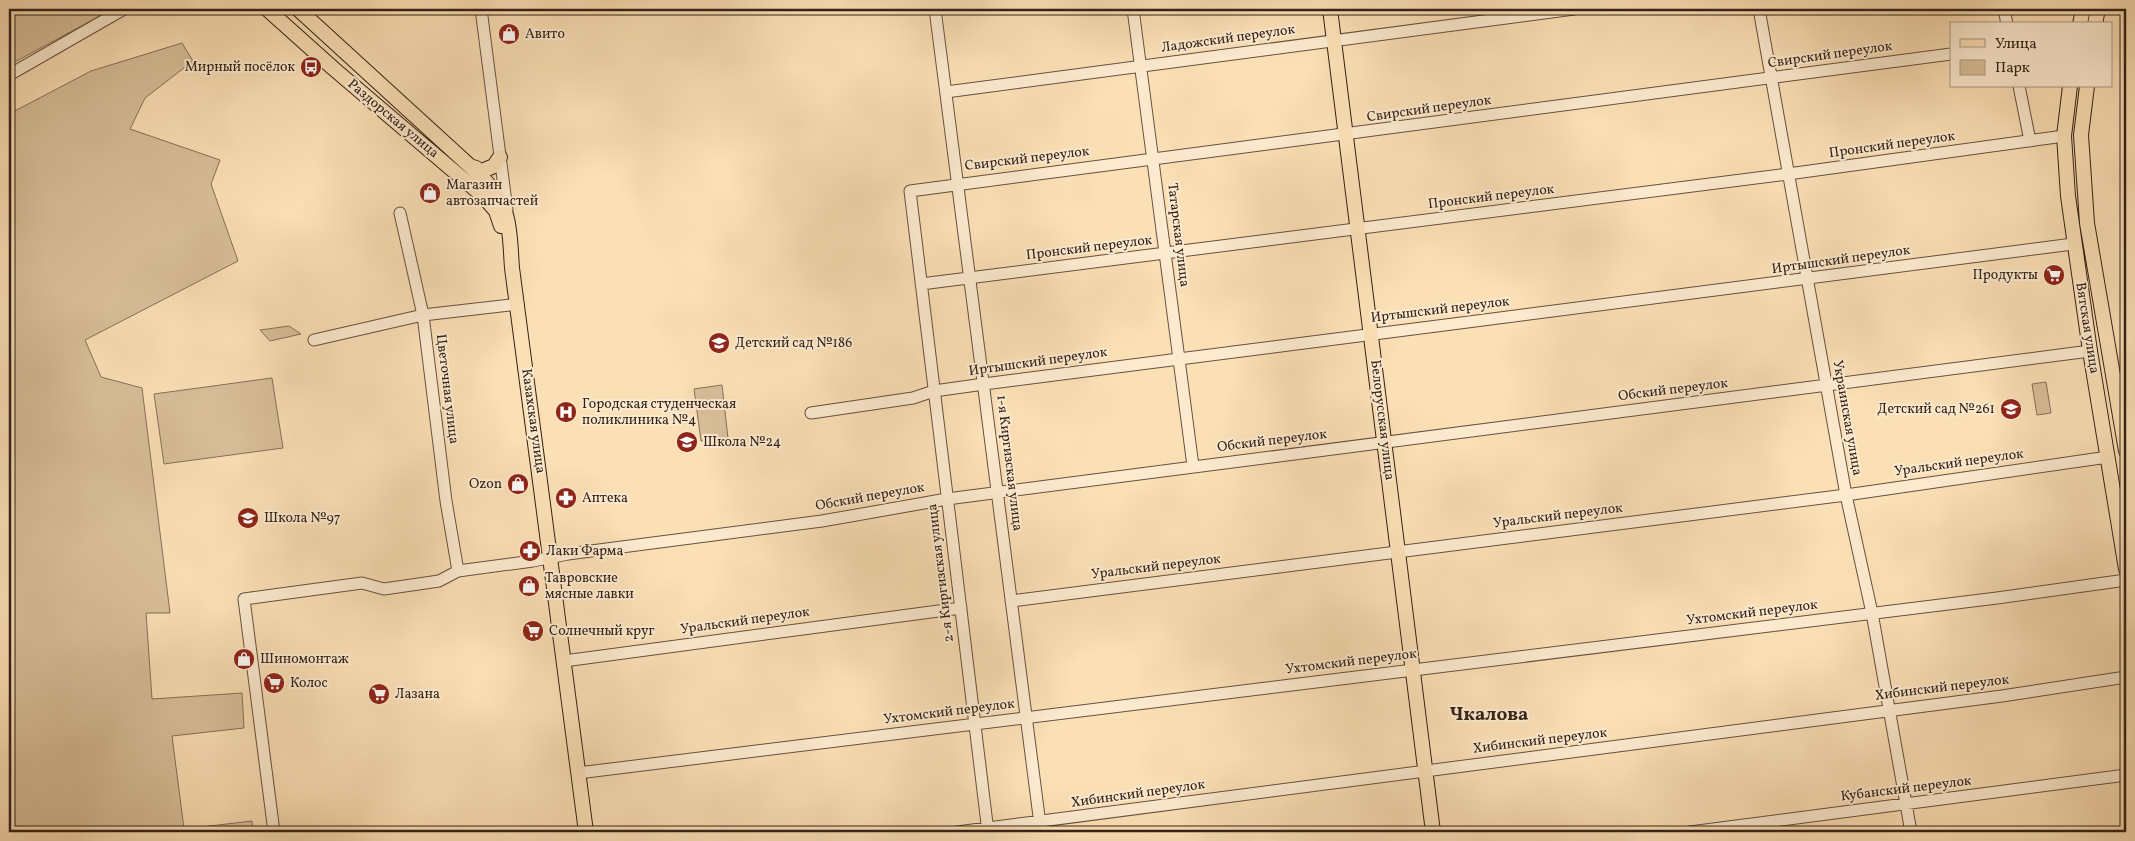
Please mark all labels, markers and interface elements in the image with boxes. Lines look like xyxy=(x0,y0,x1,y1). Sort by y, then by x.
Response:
street label: Ладожский переулок xyxy=(1160,20,1297,58)
shop icon: Авито xyxy=(497,22,521,46)
legend xyxy=(1950,22,2112,88)
place label: Авито xyxy=(525,25,565,44)
text: Улица xyxy=(1995,34,2037,55)
street label: Свирский переулок xyxy=(1767,37,1894,73)
bus stop icon: Мирный посёлок xyxy=(299,55,323,79)
place label: Мирный посёлок xyxy=(185,58,296,77)
text: Парк xyxy=(1995,58,2030,79)
street label: Раздорская улица xyxy=(343,75,443,163)
street label: Свирский переулок xyxy=(1366,91,1493,127)
street label: Пронский переулок xyxy=(1828,127,1957,163)
street label: Свирский переулок xyxy=(964,142,1091,176)
place label: Магазин автозапчастей xyxy=(446,176,539,211)
street label: Пронский переулок xyxy=(1427,180,1556,214)
shop icon: Магазин автозапчастей xyxy=(418,181,442,205)
street label: Татарская улица xyxy=(1162,182,1194,288)
street label: Пронский переулок xyxy=(1025,231,1154,265)
street label: Иртышский переулок xyxy=(1771,241,1912,279)
supermarket icon: Продукты xyxy=(2042,263,2066,287)
place label: Продукты xyxy=(1972,266,2038,285)
street label: Вятская улица xyxy=(2070,281,2104,375)
street label: Иртышский переулок xyxy=(1370,292,1511,328)
school or university icon: Детский сад №186 xyxy=(707,331,731,355)
street label: Цветочная улица xyxy=(431,333,463,445)
place label: Детский сад №186 xyxy=(735,334,852,353)
street label: Иртышский переулок xyxy=(968,343,1109,381)
street label: Белорусская улица xyxy=(1365,359,1399,481)
street label: Украинская улица xyxy=(1827,359,1867,477)
street label: Казахская улица xyxy=(516,367,550,475)
street label: Обский переулок xyxy=(1617,374,1729,406)
street label: 1-я Киргизская улица xyxy=(991,394,1027,532)
place label: Городская студенческая поликлиника №4 xyxy=(582,395,736,430)
school or university icon: Детский сад №261 xyxy=(1999,397,2023,421)
hospital icon: Городская студенческая поликлиника №4 xyxy=(554,400,578,424)
place label: Детский сад №261 xyxy=(1877,400,1995,419)
street label: Обский переулок xyxy=(1216,425,1328,457)
school or university icon: Школа №24 xyxy=(675,430,699,454)
place label: Школа №24 xyxy=(703,433,781,452)
street label: Уральский переулок xyxy=(1893,444,2025,481)
shop icon: Ozon xyxy=(506,472,530,496)
place label: Ozon xyxy=(469,475,502,494)
street label: Обский переулок xyxy=(814,478,926,516)
pharmacy icon: Аптека xyxy=(554,486,578,510)
place label: Аптека xyxy=(582,489,628,508)
street label: Уральский переулок xyxy=(1492,499,1624,533)
street label: 2-я Киргизская улица xyxy=(923,503,959,643)
school or university icon: Школа №97 xyxy=(236,506,260,530)
place label: Школа №97 xyxy=(264,509,341,528)
pharmacy icon: Лаки Фарма xyxy=(518,539,542,563)
place label: Лаки Фарма xyxy=(546,542,623,561)
street label: Уральский переулок xyxy=(1090,550,1222,584)
place label: Тавровские мясные лавки xyxy=(545,569,634,604)
shop icon: Тавровские мясные лавки xyxy=(517,574,541,598)
street label: Ухтомский переулок xyxy=(1685,595,1819,630)
street label: Уральский переулок xyxy=(679,602,811,639)
supermarket icon: Солнечный круг xyxy=(521,619,545,643)
place label: Солнечный круг xyxy=(549,622,655,641)
street label: Ухтомский переулок xyxy=(1284,644,1418,679)
shop icon: Шиномонтаж xyxy=(232,647,256,671)
place label: Шиномонтаж xyxy=(260,650,349,669)
street label: Хибинский переулок xyxy=(1874,670,2011,706)
supermarket icon: Колос xyxy=(262,671,286,695)
place label: Колос xyxy=(290,674,328,693)
supermarket icon: Лазана xyxy=(367,682,391,706)
place label: Лазана xyxy=(395,685,440,704)
street label: Ухтомский переулок xyxy=(882,694,1016,729)
district label: Чкалова xyxy=(1450,702,1528,728)
street label: Хибинский переулок xyxy=(1472,723,1609,759)
street label: Кубанский переулок xyxy=(1840,771,1973,806)
street label: Хибинский переулок xyxy=(1070,775,1207,813)

